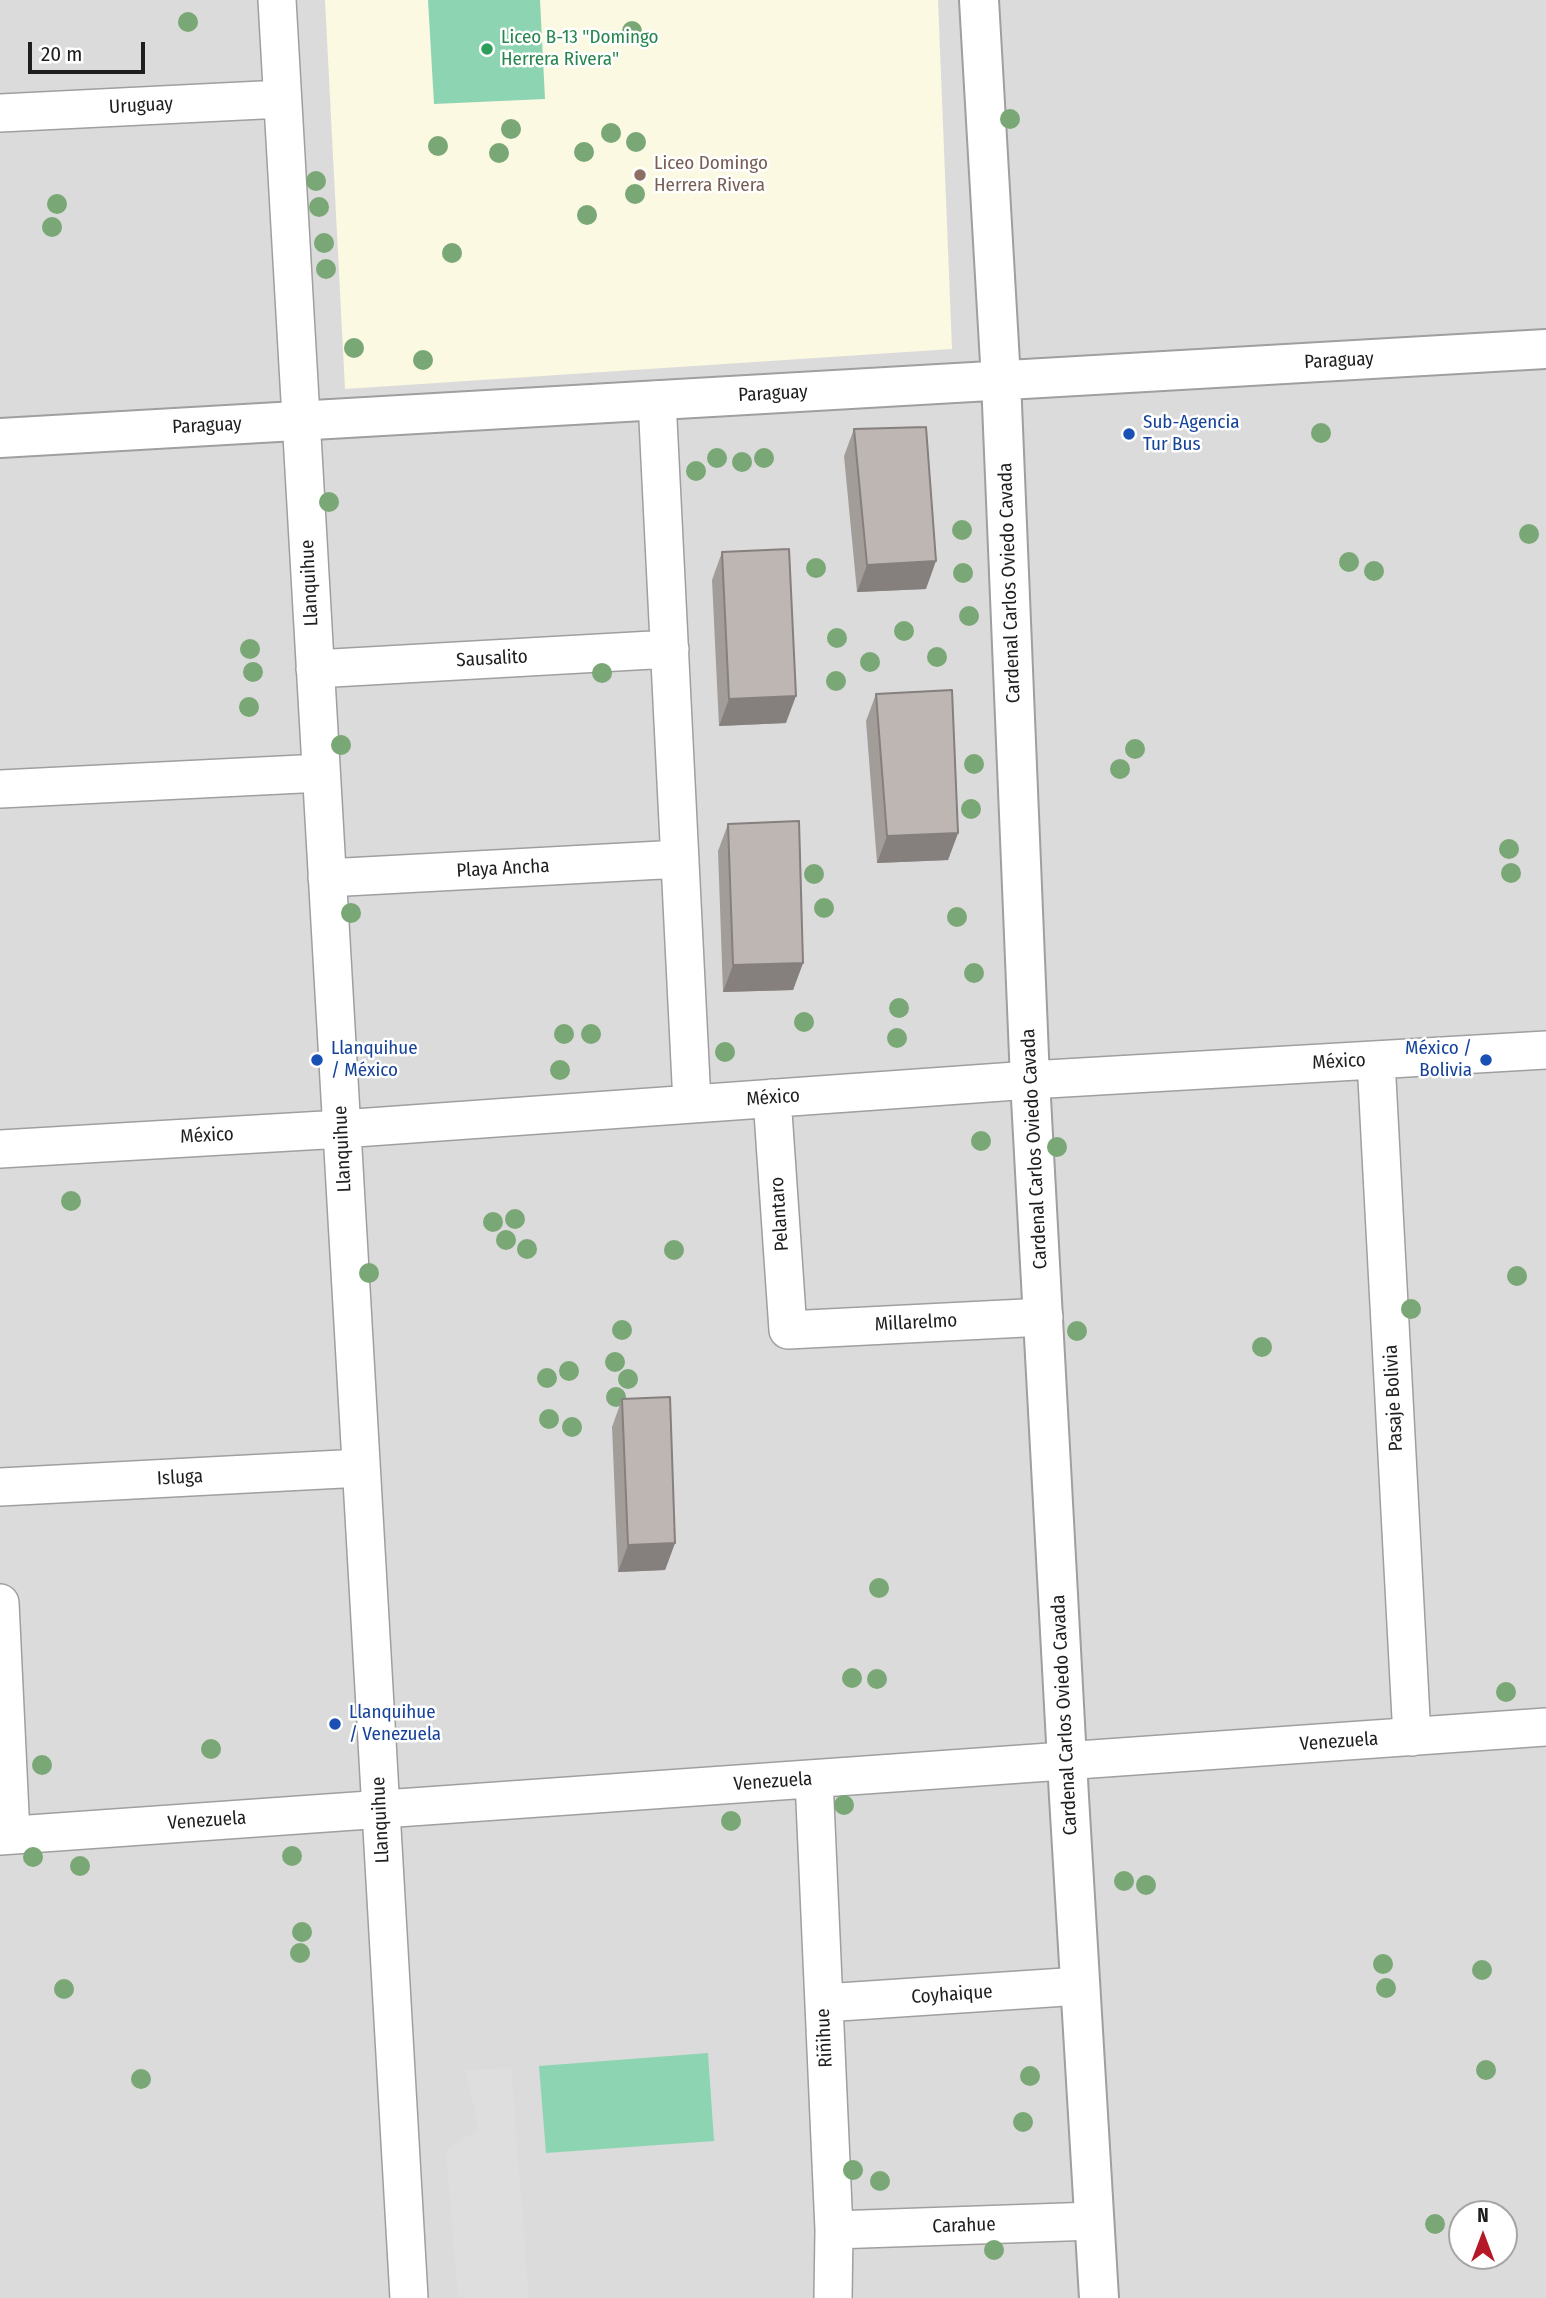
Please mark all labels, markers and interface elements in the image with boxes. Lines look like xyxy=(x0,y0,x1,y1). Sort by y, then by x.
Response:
place label: Liceo B-13 "Domingo Herrera Rivera" xyxy=(501,27,659,71)
scale bar xyxy=(32,28,149,72)
text: 20 m xyxy=(41,41,82,67)
marker: Liceo B-13 "Domingo Herrera Rivera" xyxy=(479,41,495,57)
street label: Uruguay xyxy=(108,93,174,119)
place label: Liceo Domingo Herrera Rivera xyxy=(654,153,768,197)
marker: Liceo Domingo Herrera Rivera xyxy=(632,167,648,183)
street label: Paraguay xyxy=(1304,348,1374,374)
street label: Paraguay xyxy=(738,381,808,407)
place label: Sub-Agencia Tur Bus xyxy=(1143,412,1240,456)
street label: Paraguay xyxy=(172,413,242,439)
marker: Sub-Agencia Tur Bus xyxy=(1121,426,1137,442)
street label: Cardenal Carlos Oviedo Cavada xyxy=(994,462,1026,704)
street label: Llanquihue xyxy=(296,539,324,627)
street label: Sausalito xyxy=(456,646,528,672)
street label: Playa Ancha xyxy=(456,855,550,883)
street label: Cardenal Carlos Oviedo Cavada xyxy=(1017,1028,1053,1270)
place label: Llanquihue / México xyxy=(331,1038,418,1082)
place label: México / Bolivia xyxy=(1405,1038,1472,1082)
street label: México xyxy=(1312,1049,1366,1075)
marker: Llanquihue / México xyxy=(309,1052,325,1068)
marker: México / Bolivia xyxy=(1478,1052,1494,1068)
street label: México xyxy=(745,1085,801,1111)
street label: Llanquihue xyxy=(329,1105,357,1193)
street label: México xyxy=(180,1123,234,1149)
street label: Pelantaro xyxy=(766,1176,794,1252)
street label: Millarelmo xyxy=(874,1309,958,1337)
street label: Pasaje Bolivia xyxy=(1380,1344,1408,1452)
street label: Isluga xyxy=(156,1465,204,1491)
street label: Cardenal Carlos Oviedo Cavada xyxy=(1047,1594,1083,1836)
place label: Llanquihue / Venezuela xyxy=(349,1702,441,1746)
marker: Llanquihue / Venezuela xyxy=(327,1716,343,1732)
street label: Venezuela xyxy=(1299,1728,1379,1756)
street label: Venezuela xyxy=(733,1768,813,1796)
street label: Llanquihue xyxy=(367,1776,395,1864)
street label: Venezuela xyxy=(167,1807,247,1835)
street label: Coyhaique xyxy=(911,1981,993,2009)
street label: Riñihue xyxy=(812,2008,838,2068)
north arrow xyxy=(1448,2200,1518,2270)
text: N xyxy=(1477,2204,1489,2227)
street label: Carahue xyxy=(932,2213,996,2239)

